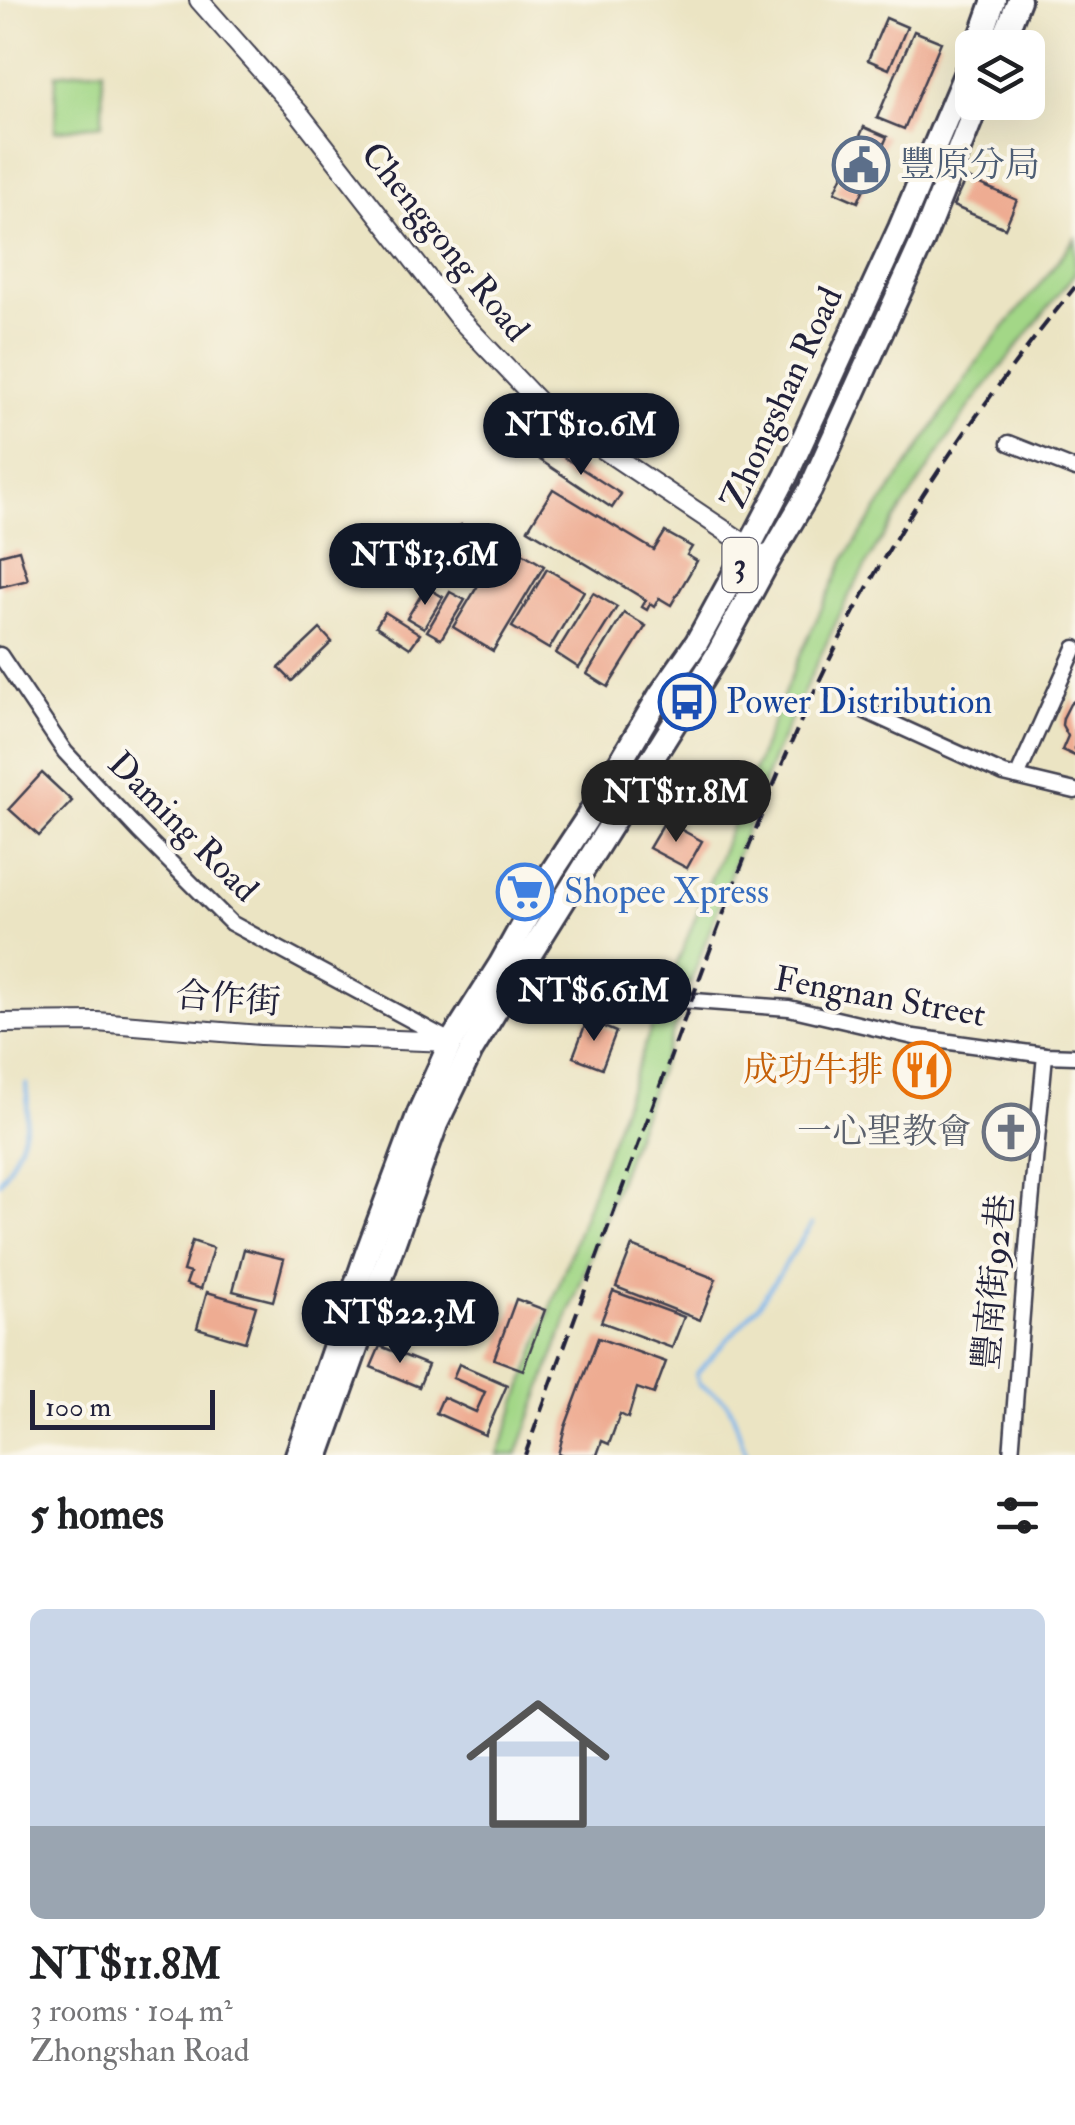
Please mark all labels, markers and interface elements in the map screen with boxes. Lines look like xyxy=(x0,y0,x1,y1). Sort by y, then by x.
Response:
map controls xyxy=(955,30,1045,120)
button: layers xyxy=(955,30,1045,120)
street label: Chenggong Road xyxy=(351,133,539,351)
public building icon: 豐原分局 xyxy=(831,135,891,195)
place label: 豐原分局 xyxy=(900,143,1040,187)
street label: Zhongshan Road xyxy=(711,280,853,516)
pin: NT$10.6M xyxy=(478,393,684,478)
text: NT$10.6M xyxy=(505,405,657,445)
pin: NT$13.6M xyxy=(322,523,528,608)
text: NT$13.6M xyxy=(351,535,499,575)
road number: 3 xyxy=(722,538,758,592)
bus stop icon: Power Distribution xyxy=(657,672,717,732)
place label: Power Distribution xyxy=(726,680,992,724)
street label: Daming Road xyxy=(98,742,268,912)
pin: NT$11.8M xyxy=(573,760,779,845)
text: NT$11.8M xyxy=(603,772,749,812)
supermarket icon: Shopee Xpress xyxy=(495,862,555,922)
place label: Shopee Xpress xyxy=(564,870,769,914)
street label: Fengnan Street xyxy=(771,957,989,1037)
pin: NT$6.61M xyxy=(491,959,697,1044)
text: NT$6.61M xyxy=(518,971,670,1011)
street label: 合作街 xyxy=(174,973,282,1025)
restaurant icon: 成功牛排 xyxy=(892,1040,952,1100)
place label: 成功牛排 xyxy=(743,1048,883,1092)
church icon: 一心聖教會 xyxy=(981,1102,1041,1162)
place label: 一心聖教會 xyxy=(797,1110,972,1154)
street label: 豐南街92巷 xyxy=(964,1193,1024,1371)
pin: NT$22.3M xyxy=(297,1281,503,1366)
text: NT$22.3M xyxy=(324,1293,476,1333)
scale bar xyxy=(30,1385,215,1430)
text: 100 m xyxy=(45,1390,111,1425)
icon: filters xyxy=(990,1488,1045,1543)
text: 5 homes xyxy=(30,1489,164,1541)
icon: home xyxy=(448,1674,628,1854)
text: NT$11.8M xyxy=(30,1939,221,1991)
text: 3 rooms · 104 m² xyxy=(30,1991,233,2031)
text: Zhongshan Road xyxy=(30,2031,249,2071)

